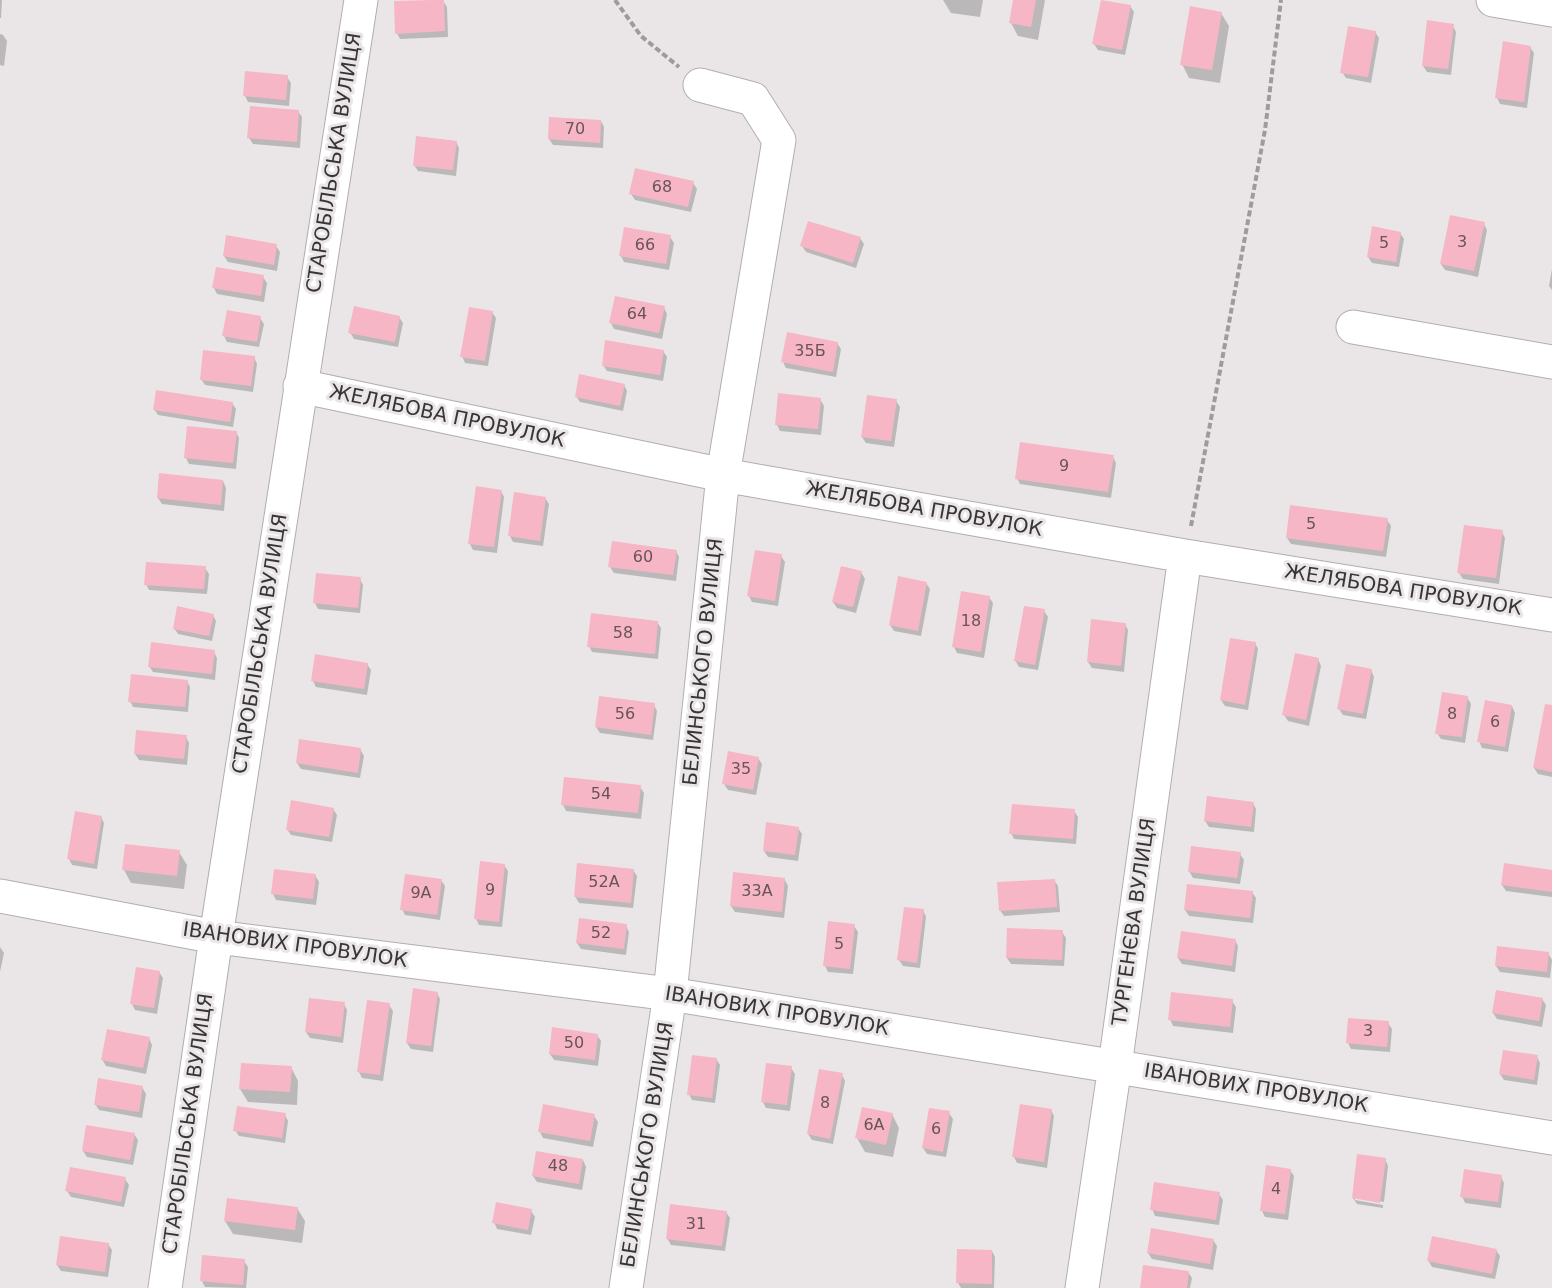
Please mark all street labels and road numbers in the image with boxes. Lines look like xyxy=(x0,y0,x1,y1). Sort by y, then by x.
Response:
street label: СТАРОБІЛЬСЬКА ВУЛИЦЯ xyxy=(303,31,367,295)
street label: ЖЕЛЯБОВА ПРОВУЛОК xyxy=(327,380,567,454)
street label: ЖЕЛЯБОВА ПРОВУЛОК xyxy=(804,477,1044,543)
street label: СТАРОБІЛЬСЬКА ВУЛИЦЯ xyxy=(229,512,293,776)
street label: БЕЛИНСЬКОГО ВУЛИЦЯ xyxy=(679,537,729,787)
street label: ЖЕЛЯБОВА ПРОВУЛОК xyxy=(1283,560,1523,622)
street label: ТУРГЕНЄВА ВУЛИЦЯ xyxy=(1109,817,1161,1027)
street label: ІВАНОВИХ ПРОВУЛОК xyxy=(181,918,409,974)
street label: ІВАНОВИХ ПРОВУЛОК xyxy=(663,982,891,1042)
street label: СТАРОБІЛЬСЬКА ВУЛИЦЯ xyxy=(159,992,219,1256)
street label: БЕЛИНСЬКОГО ВУЛИЦЯ xyxy=(617,1020,679,1270)
street label: ІВАНОВИХ ПРОВУЛОК xyxy=(1142,1059,1370,1119)

